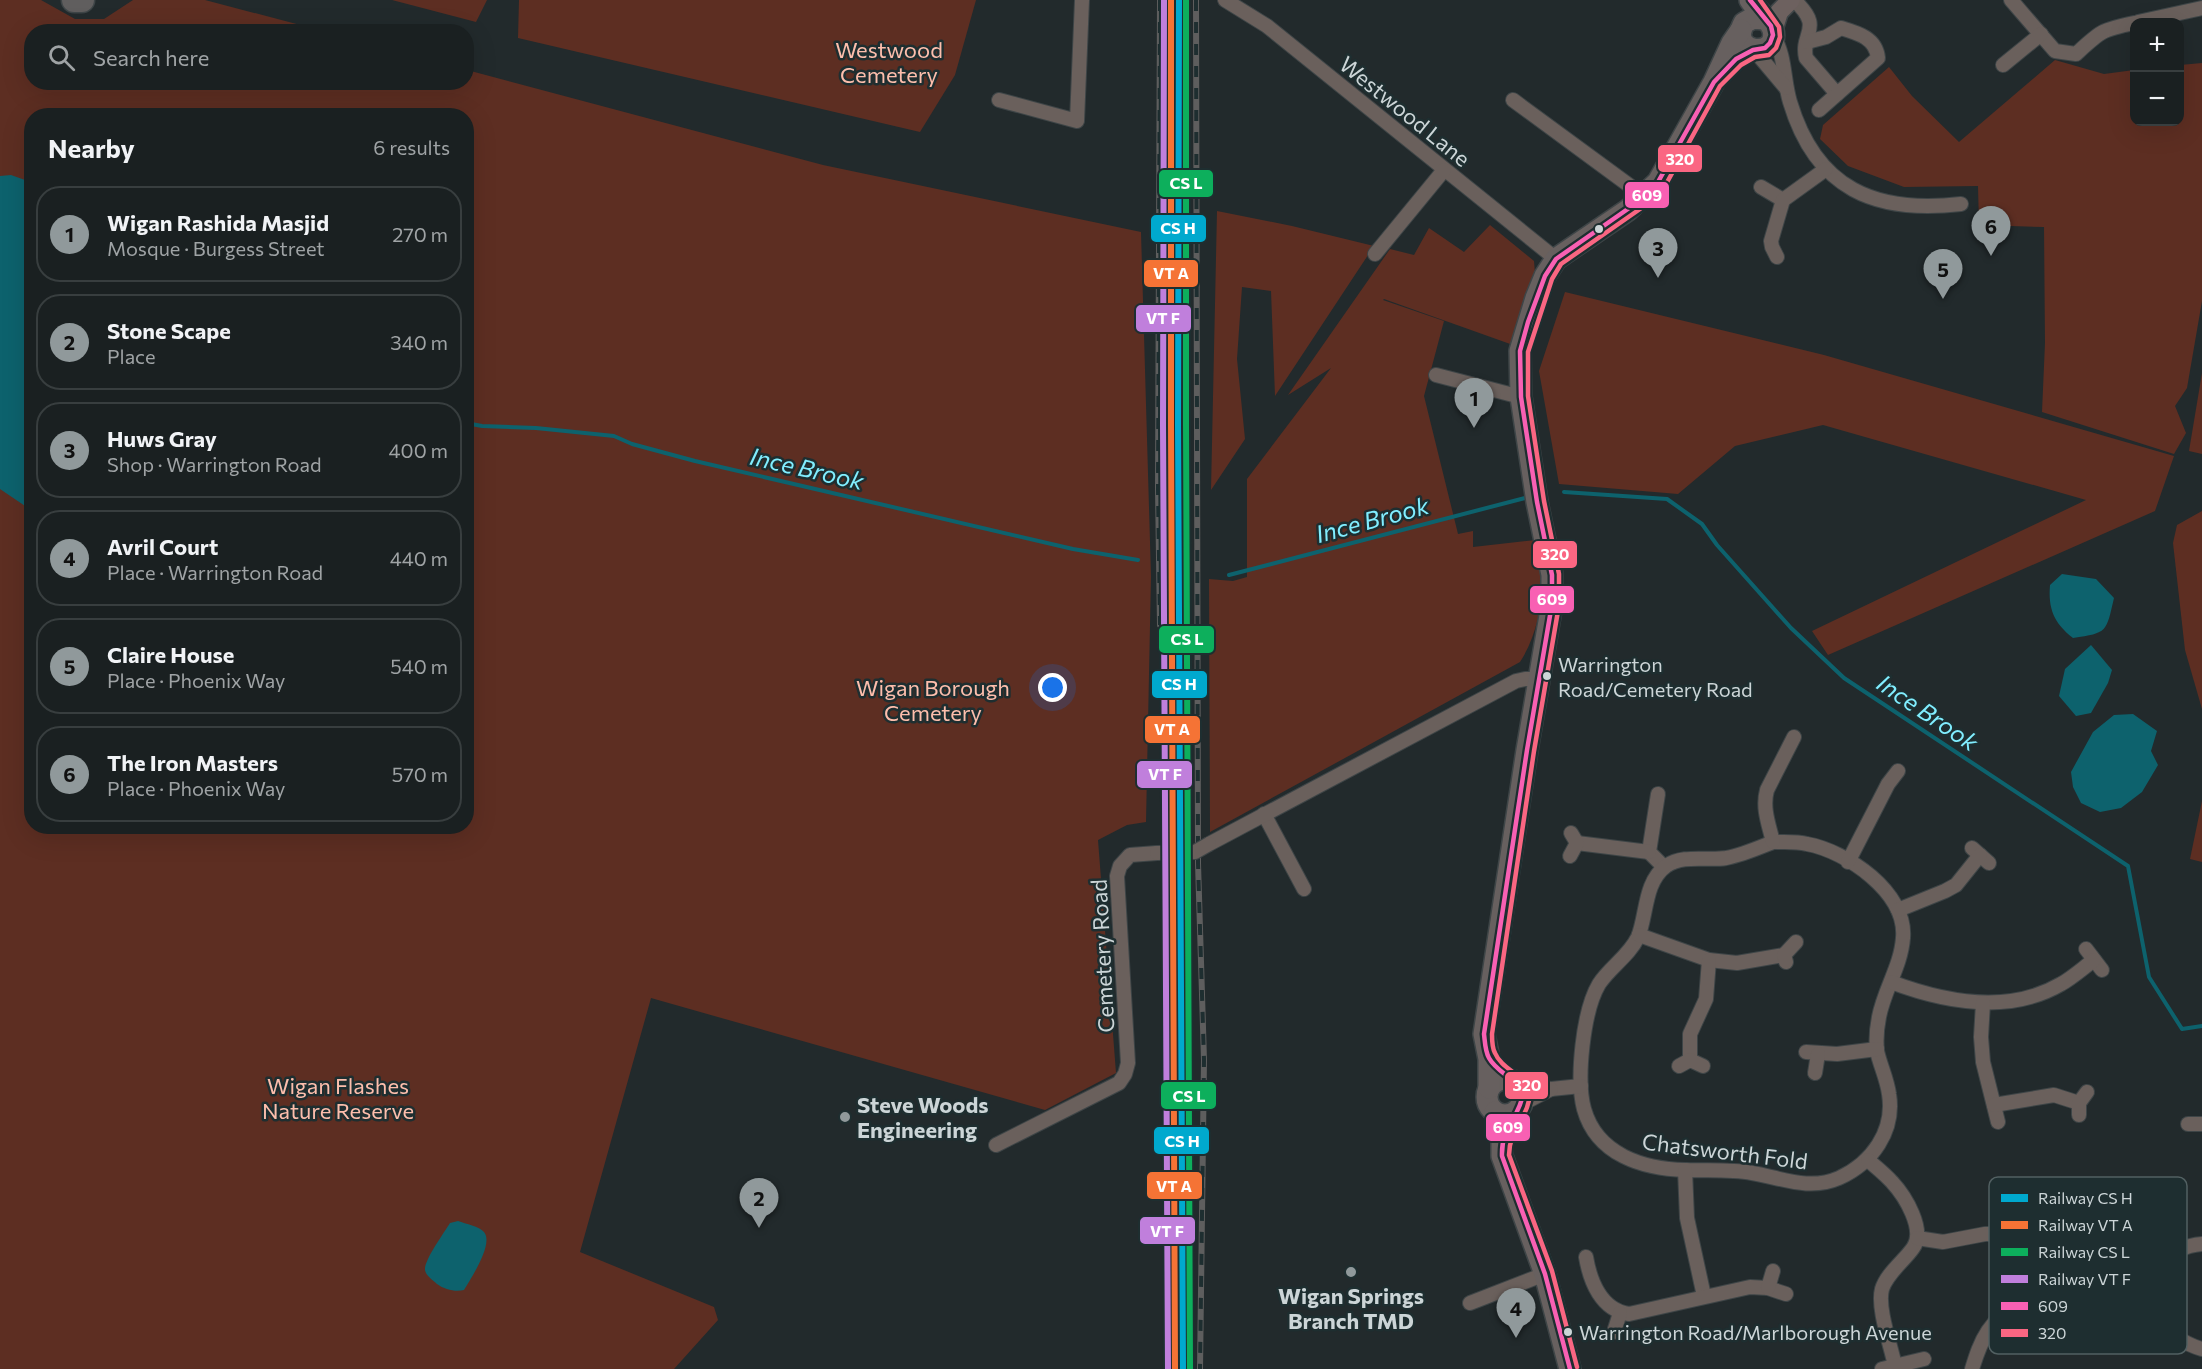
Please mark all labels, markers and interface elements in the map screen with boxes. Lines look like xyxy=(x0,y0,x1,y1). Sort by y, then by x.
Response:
map controls xyxy=(2130,18,2184,126)
button: + xyxy=(2130,18,2184,72)
search box xyxy=(24,24,474,90)
park label: Westwood Cemetery xyxy=(835,36,943,88)
icon: search xyxy=(45,41,78,74)
text: Search here xyxy=(93,44,209,71)
street label: Westwood Lane xyxy=(1334,50,1476,172)
button: − xyxy=(2130,72,2184,126)
text: Nearby xyxy=(48,132,135,163)
text: 6 results xyxy=(373,135,450,159)
line badge: 320 xyxy=(1657,144,1703,173)
text: 320 xyxy=(1666,149,1694,168)
line badge: CS L xyxy=(1158,169,1214,198)
text: CS L xyxy=(1170,173,1202,192)
line badge: 609 xyxy=(1624,181,1670,209)
text: 609 xyxy=(1632,185,1662,204)
pin: 6 xyxy=(1972,206,2010,256)
text: Wigan Rashida Masjid xyxy=(107,209,329,236)
line badge: CS H xyxy=(1150,214,1207,243)
text: CS H xyxy=(1160,218,1196,237)
text: 1 xyxy=(65,222,74,246)
text: 270 m xyxy=(392,222,448,246)
unlabelled marker xyxy=(1593,223,1605,235)
pin: 3 xyxy=(1638,228,1678,278)
text: Mosque · Burgess Street xyxy=(107,236,325,260)
pin: 5 xyxy=(1924,250,1962,299)
line badge: VT A xyxy=(1143,259,1199,288)
text: VT A xyxy=(1153,263,1190,282)
line badge: VT F xyxy=(1135,304,1192,333)
text: VT F xyxy=(1146,308,1180,327)
text: Stone Scape xyxy=(107,317,231,344)
text: 2 xyxy=(64,330,75,354)
text: 340 m xyxy=(390,330,448,354)
text: Place xyxy=(107,344,156,368)
pin: 1 xyxy=(1454,378,1494,428)
text: Huws Gray xyxy=(107,425,217,452)
text: 3 xyxy=(64,438,75,462)
text: 400 m xyxy=(389,438,448,462)
water label: Ince Brook xyxy=(747,441,868,495)
text: Shop · Warrington Road xyxy=(107,452,322,476)
water label: Ince Brook xyxy=(1312,490,1433,548)
text: Avril Court xyxy=(107,533,218,560)
line badge: 320 xyxy=(1532,540,1578,569)
text: 320 xyxy=(1541,544,1569,563)
text: 4 xyxy=(63,546,76,570)
text: 440 m xyxy=(390,546,448,570)
text: Place · Warrington Road xyxy=(107,560,323,584)
line badge: 609 xyxy=(1529,585,1575,614)
text: 609 xyxy=(1537,589,1567,608)
line badge: CS L xyxy=(1158,625,1215,654)
text: CS L xyxy=(1171,629,1203,648)
text: Claire House xyxy=(107,641,234,668)
place label: Warrington Road/Cemetery Road xyxy=(1558,652,1753,701)
text: 5 xyxy=(64,654,75,678)
text: 540 m xyxy=(390,654,448,678)
text: Place · Phoenix Way xyxy=(107,668,285,692)
water label: Ince Brook xyxy=(1872,668,1985,757)
line badge: CS H xyxy=(1151,670,1208,699)
marker: Warrington Road/Cemetery Road xyxy=(1541,670,1553,682)
your location xyxy=(1038,673,1067,702)
park label: Wigan Borough Cemetery xyxy=(856,674,1010,726)
text: CS H xyxy=(1161,674,1197,693)
line badge: VT A xyxy=(1144,715,1201,744)
text: VT A xyxy=(1154,719,1191,738)
text: The Iron Masters xyxy=(107,749,278,776)
line badge: VT F xyxy=(1136,760,1193,789)
text: 6 xyxy=(63,762,76,786)
text: 570 m xyxy=(392,762,448,786)
text: VT F xyxy=(1148,764,1182,783)
text: Place · Phoenix Way xyxy=(107,776,285,800)
street label: Cemetery Road xyxy=(1085,879,1119,1033)
line badge: 320 xyxy=(1504,1071,1549,1100)
park label: Wigan Flashes Nature Reserve xyxy=(262,1072,414,1124)
text: 320 xyxy=(1513,1075,1541,1094)
line badge: CS L xyxy=(1160,1081,1217,1110)
text: CS L xyxy=(1173,1086,1205,1105)
place label: Steve Woods Engineering xyxy=(857,1091,989,1143)
marker: Steve Woods Engineering xyxy=(838,1110,852,1124)
line badge: 609 xyxy=(1485,1113,1531,1142)
text: 609 xyxy=(1493,1117,1523,1136)
line badge: CS H xyxy=(1153,1126,1210,1155)
street label: Chatsworth Fold xyxy=(1641,1127,1809,1175)
text: CS H xyxy=(1164,1131,1200,1150)
line badge: VT A xyxy=(1146,1171,1203,1200)
text: VT A xyxy=(1156,1176,1193,1195)
legend xyxy=(1989,1177,2187,1354)
pin: 2 xyxy=(740,1178,778,1228)
text: Railway CS H xyxy=(2038,1188,2133,1207)
text: Railway VT A xyxy=(2038,1215,2133,1234)
line badge: VT F xyxy=(1139,1216,1196,1245)
text: VT F xyxy=(1150,1221,1184,1240)
text: Railway CS L xyxy=(2038,1242,2130,1261)
marker: Wigan Springs Branch TMD xyxy=(1344,1265,1358,1279)
text: Railway VT F xyxy=(2038,1269,2131,1288)
place label: Wigan Springs Branch TMD xyxy=(1278,1282,1424,1334)
pin: 4 xyxy=(1496,1288,1536,1338)
text: 609 xyxy=(2038,1296,2068,1315)
place label: Warrington Road/Marlborough Avenue xyxy=(1579,1320,1932,1344)
text: 320 xyxy=(2038,1323,2066,1342)
marker: Warrington Road/Marlborough Avenue xyxy=(1562,1326,1574,1338)

